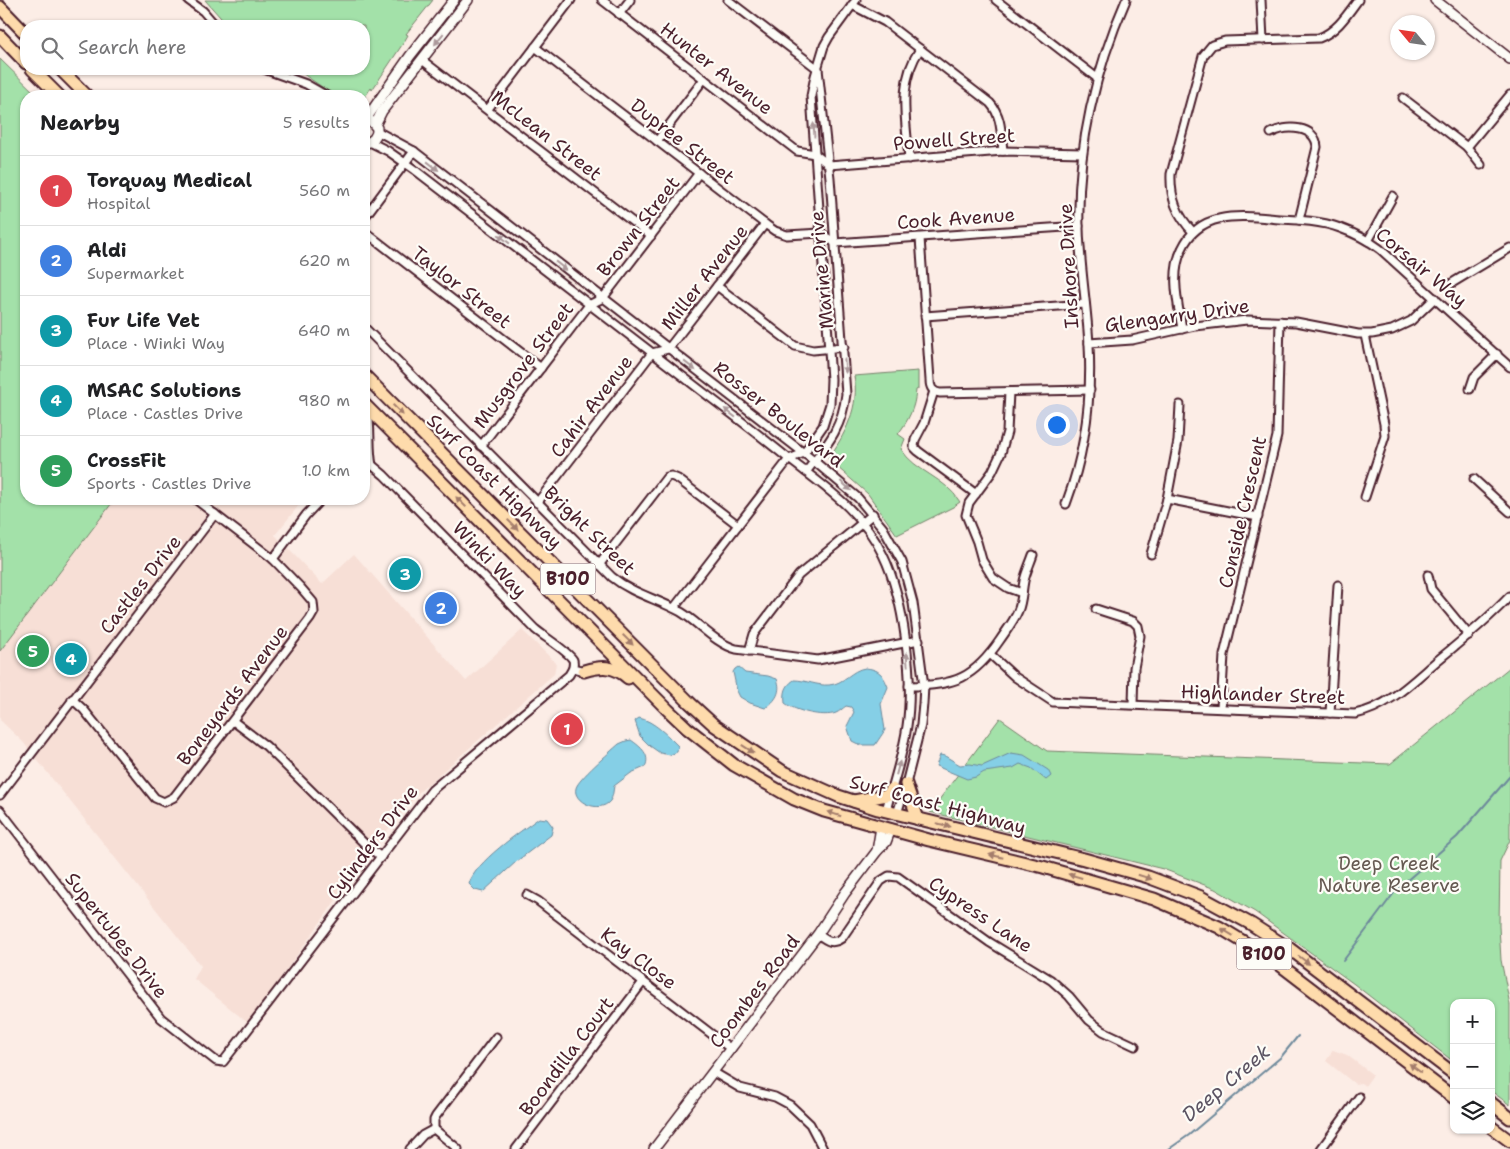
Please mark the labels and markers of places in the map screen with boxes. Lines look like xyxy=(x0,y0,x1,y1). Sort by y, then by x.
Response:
pin: 3 xyxy=(389,555,421,593)
pin: 2 xyxy=(425,589,457,627)
pin: 5 xyxy=(17,632,49,670)
pin: 4 xyxy=(55,640,87,678)
pin: 1 xyxy=(551,710,583,748)

